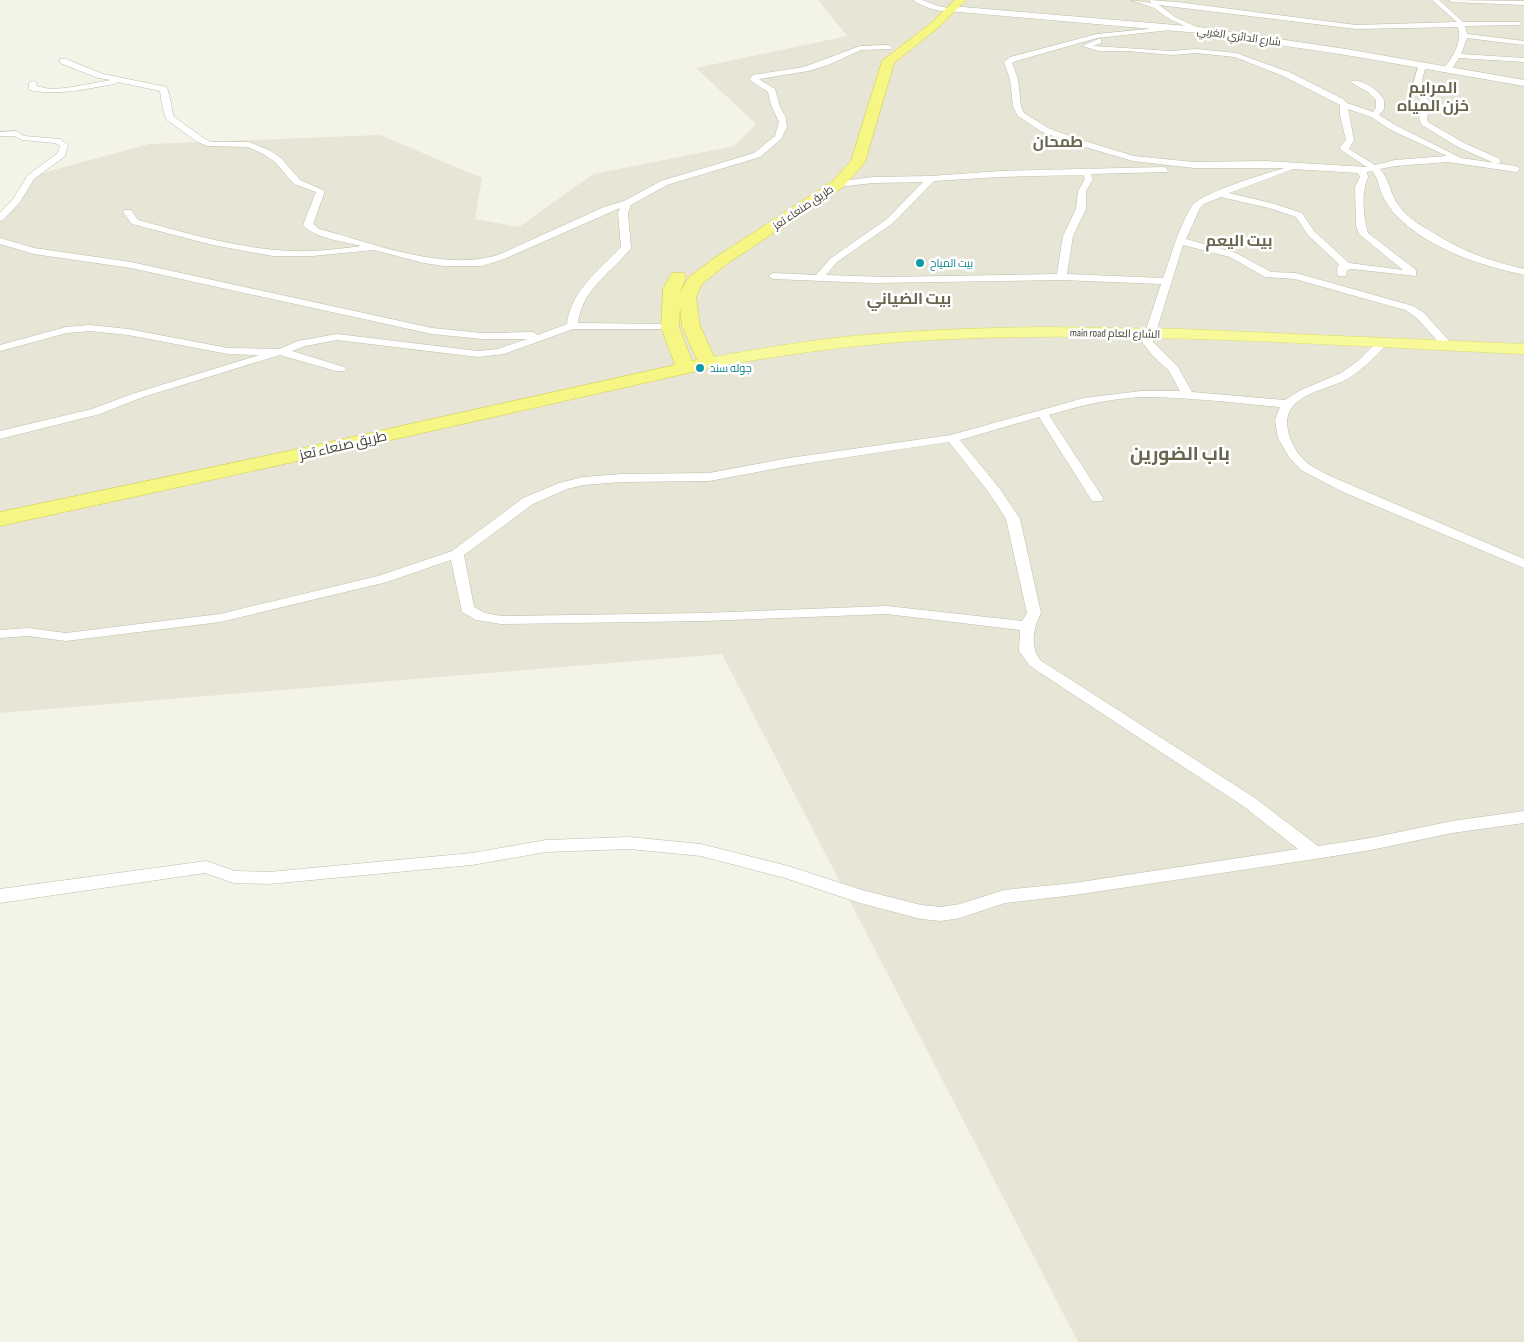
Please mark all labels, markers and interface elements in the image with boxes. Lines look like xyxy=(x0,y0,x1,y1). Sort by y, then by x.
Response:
street label: شارع الدائري الغربي xyxy=(1196,24,1282,51)
district label: المرايم خزن المياه xyxy=(1397,79,1469,116)
district label: طمحان xyxy=(1033,133,1083,152)
street label: طريق صنعاء تعز xyxy=(770,182,836,233)
district label: بيت اليعم xyxy=(1206,232,1272,252)
marker: بيت المياح xyxy=(914,257,926,269)
place label: بيت المياح xyxy=(930,257,973,271)
district label: بيت الضياني xyxy=(867,290,951,311)
street label: main road الشارع العام xyxy=(1070,326,1160,342)
marker: جوله سند xyxy=(694,362,706,374)
place label: جوله سند xyxy=(710,362,752,375)
street label: طريق صنعاء تعز xyxy=(297,427,389,464)
district label: باب الضورين xyxy=(1130,443,1230,466)

